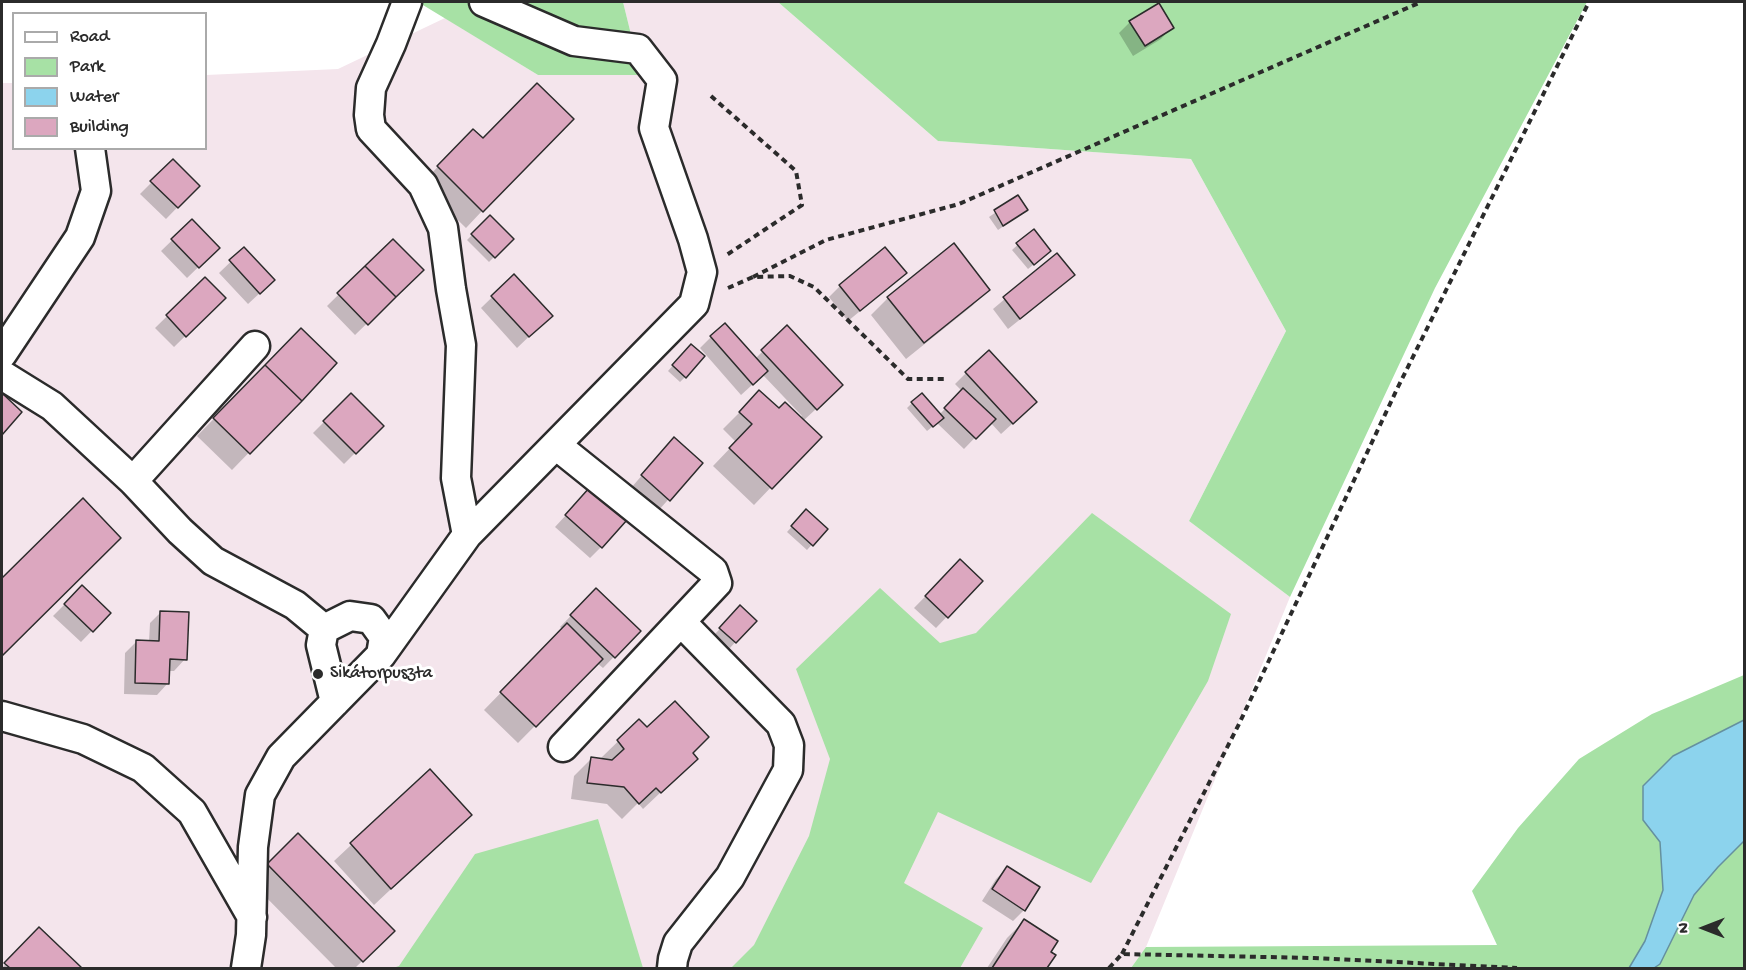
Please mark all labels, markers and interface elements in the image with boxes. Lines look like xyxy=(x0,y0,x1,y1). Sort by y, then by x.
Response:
legend xyxy=(12,12,207,150)
text: Road xyxy=(70,27,109,48)
text: Park xyxy=(70,57,104,78)
text: Water xyxy=(70,87,118,108)
text: Building xyxy=(70,117,129,138)
place label: Sikátorpuszta xyxy=(330,663,433,685)
marker: Sikátorpuszta xyxy=(311,667,325,681)
north arrow xyxy=(1674,898,1734,958)
text: N xyxy=(1676,923,1695,933)

